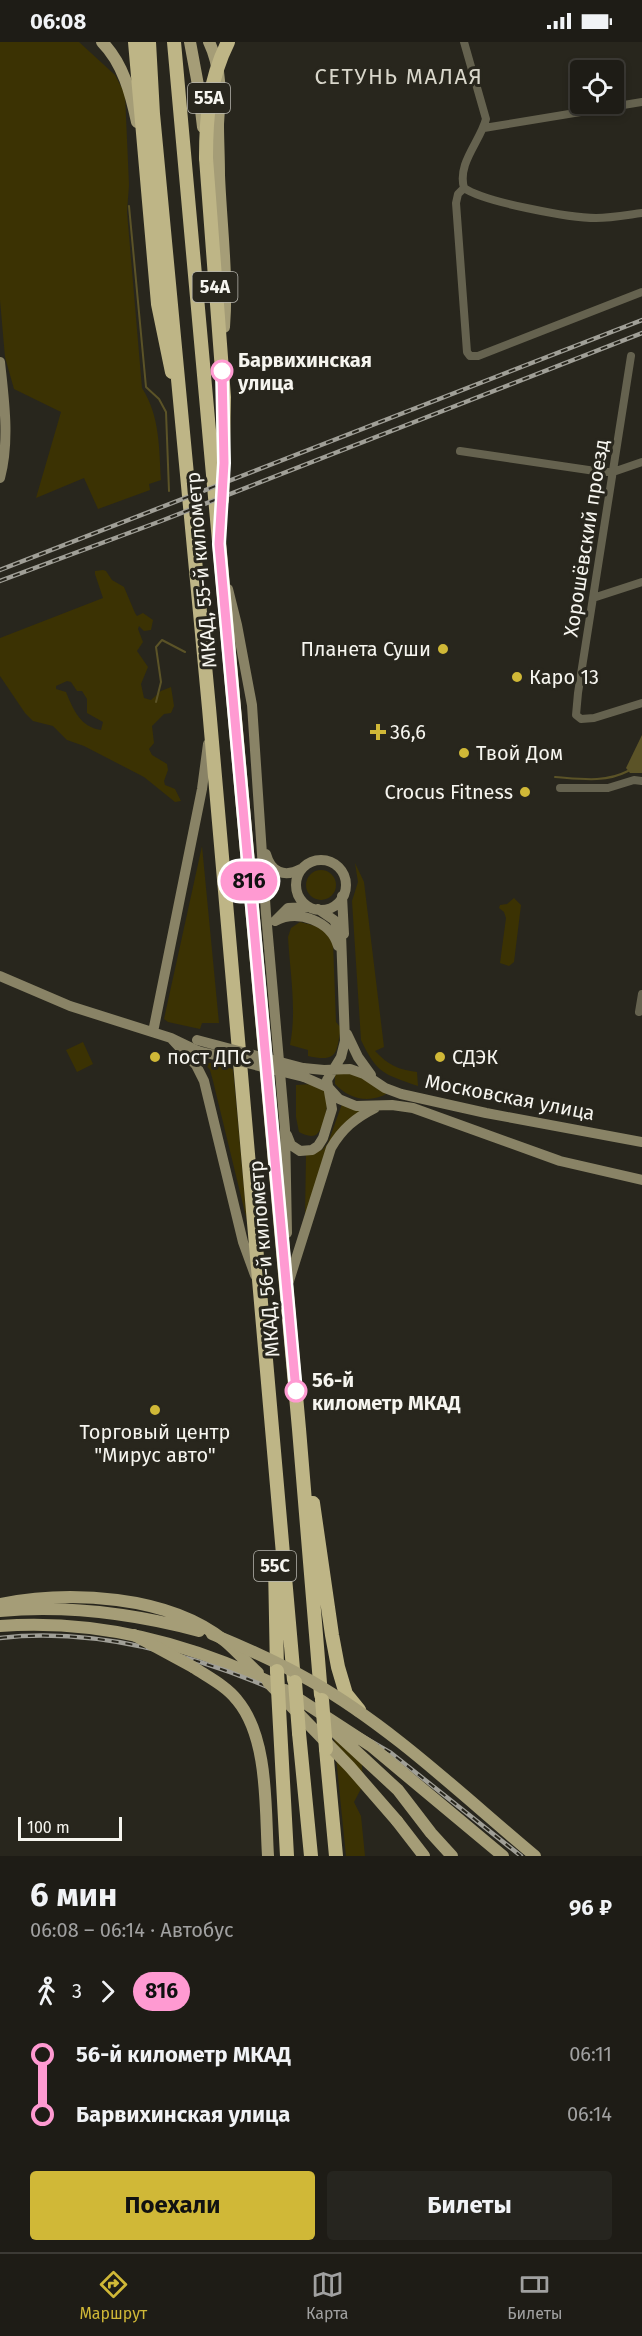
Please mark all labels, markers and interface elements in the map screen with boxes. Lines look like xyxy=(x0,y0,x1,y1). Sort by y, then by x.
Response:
text: 06:08 xyxy=(30,8,86,35)
map controls xyxy=(570,60,624,114)
button: locate xyxy=(570,60,624,114)
district label: СЕТУНЬ МАЛАЯ xyxy=(315,63,483,90)
road number: 55А xyxy=(188,83,230,113)
road number: 54А xyxy=(192,272,238,302)
place label: Барвихинская улица xyxy=(237,348,372,395)
marker: Барвихинская улица xyxy=(211,360,233,382)
street label: Хорошёвский проезд xyxy=(559,437,613,639)
street label: МКАД, 55-й километр xyxy=(180,471,222,669)
place label: Планета Суши xyxy=(300,637,431,661)
marker: Планета Суши xyxy=(436,642,450,656)
place label: Каро 13 xyxy=(529,665,599,689)
marker: Каро 13 xyxy=(510,670,524,684)
place label: 36,6 xyxy=(390,720,426,744)
marker: 36,6 xyxy=(371,725,385,739)
place label: Твой Дом xyxy=(476,741,563,765)
marker: Твой Дом xyxy=(457,746,471,760)
place label: Crocus Fitness xyxy=(385,780,513,804)
marker: Crocus Fitness xyxy=(518,785,532,799)
line badge: 816 xyxy=(214,862,284,900)
text: 816 xyxy=(232,868,266,894)
place label: пост ДПС xyxy=(167,1045,251,1069)
place label: СДЭК xyxy=(452,1045,498,1069)
marker: пост ДПС xyxy=(148,1050,162,1064)
marker: СДЭК xyxy=(433,1050,447,1064)
street label: Московская улица xyxy=(423,1069,597,1125)
street label: МКАД, 56-й километр xyxy=(243,1160,285,1358)
place label: 56-й километр МКАД xyxy=(312,1368,461,1415)
marker: 56-й километр МКАД xyxy=(285,1380,307,1402)
marker: Торговый центр "Мирус авто" xyxy=(148,1403,162,1417)
place label: Торговый центр "Мирус авто" xyxy=(80,1420,230,1467)
road number: 55C xyxy=(254,1551,296,1581)
scale bar xyxy=(18,1814,122,1842)
text: 100 m xyxy=(27,1818,70,1837)
text: 6 мин xyxy=(30,1875,117,1915)
text: 96 ₽ xyxy=(569,1894,612,1921)
text: 06:08 – 06:14 · Автобус xyxy=(30,1918,234,1942)
icon: walk xyxy=(30,1975,63,2008)
icon: forward xyxy=(91,1975,124,2008)
text: 816 xyxy=(145,1978,178,2004)
text: 3 xyxy=(72,1979,82,2003)
text: 56-й километр МКАД xyxy=(76,2041,291,2068)
text: 06:11 xyxy=(569,2042,612,2066)
text: Барвихинская улица xyxy=(76,2101,290,2128)
text: 06:14 xyxy=(567,2102,612,2126)
button: Поехали xyxy=(30,2171,315,2240)
button: Билеты xyxy=(327,2171,612,2240)
tab: Маршрут xyxy=(79,2268,147,2323)
tab: Карта xyxy=(306,2268,348,2323)
tab: Билеты xyxy=(507,2268,563,2323)

